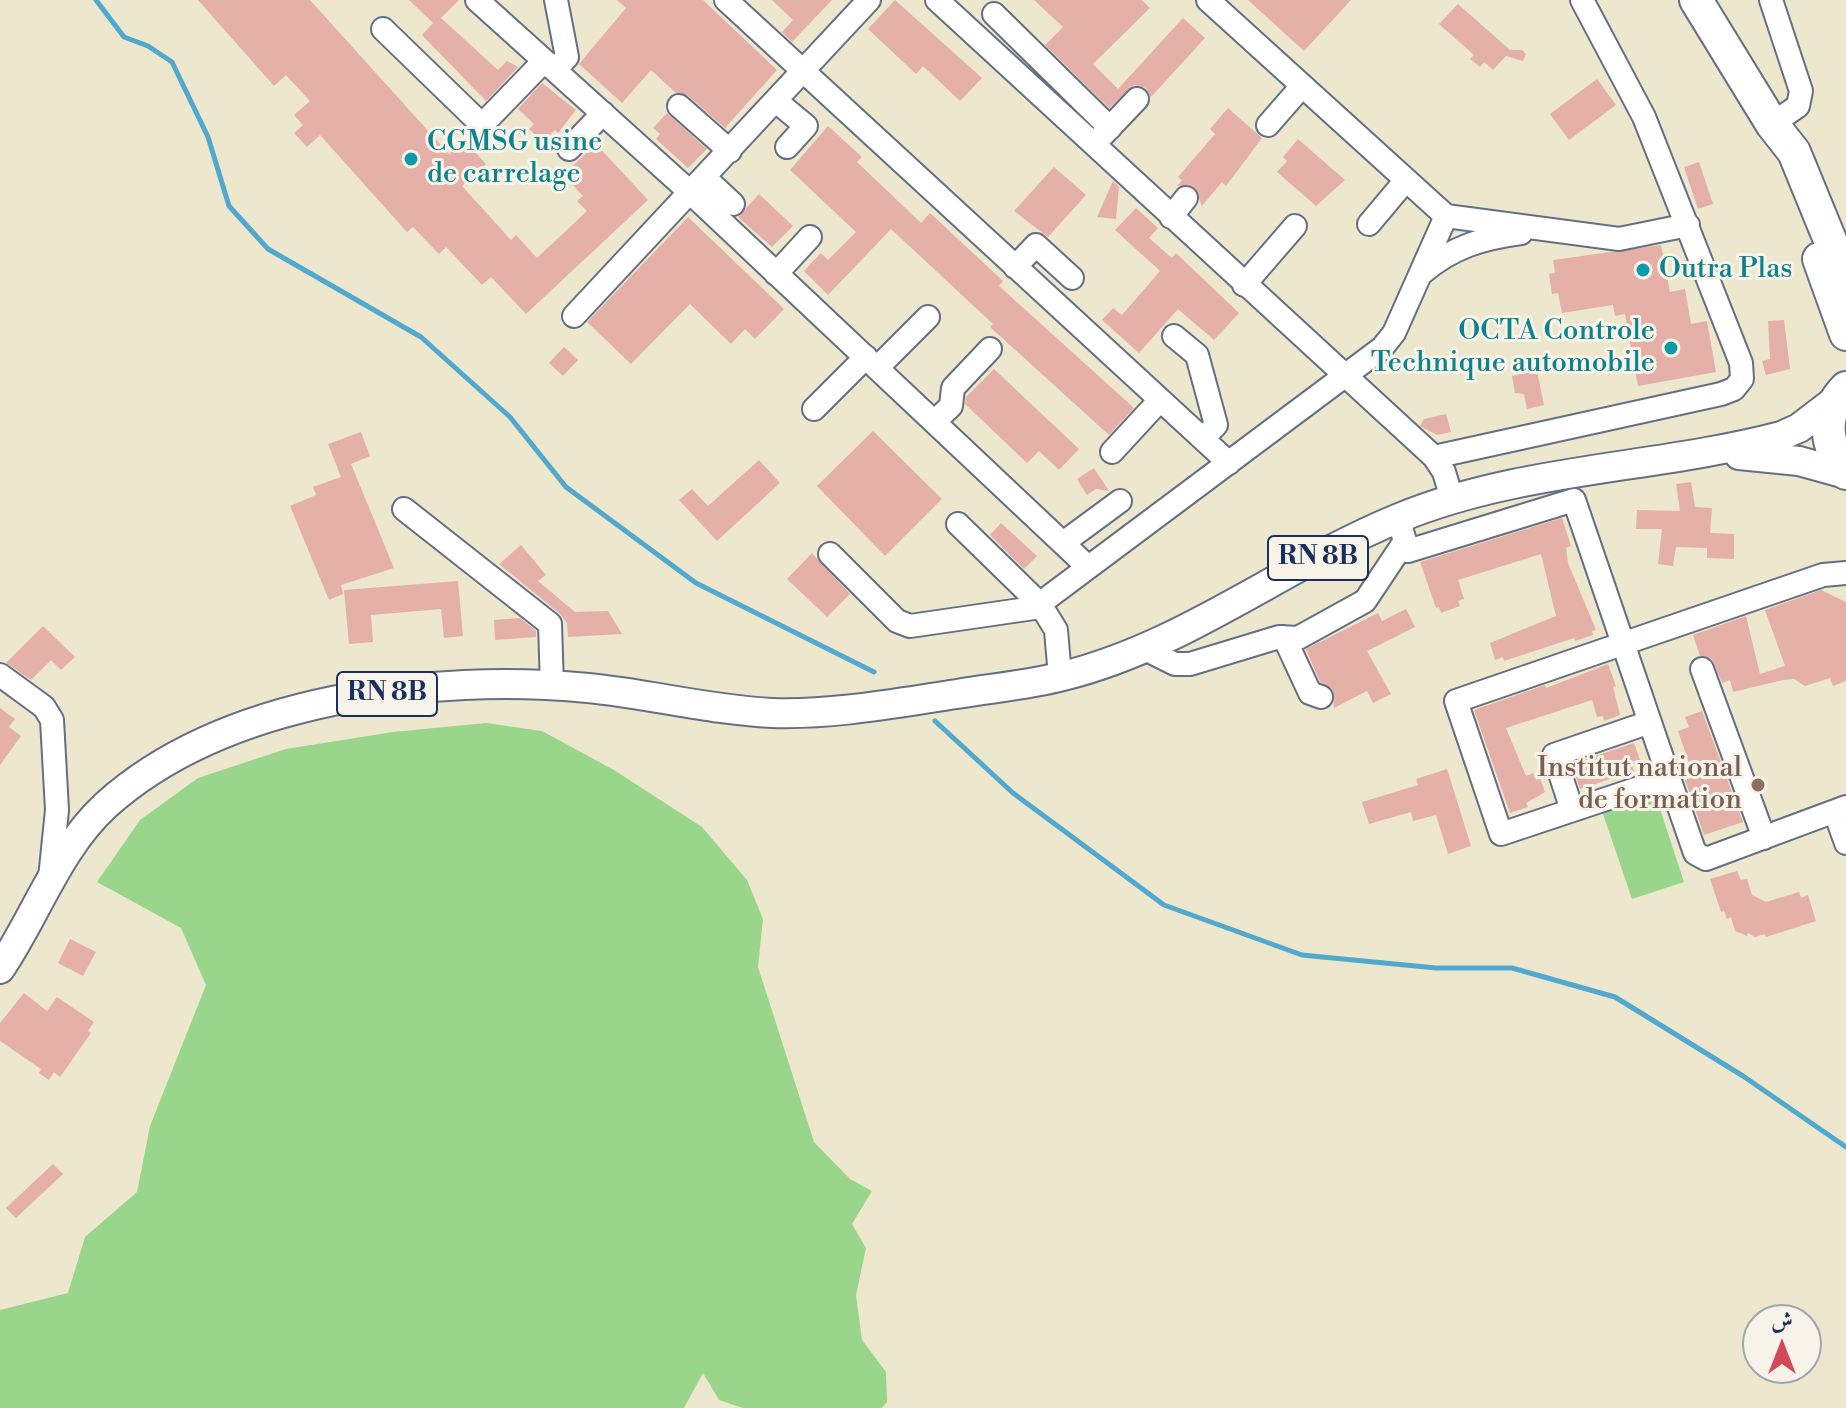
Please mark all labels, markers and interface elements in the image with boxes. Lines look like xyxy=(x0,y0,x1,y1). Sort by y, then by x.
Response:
place label: CGMSG usine de carrelage xyxy=(427,126,602,192)
marker: CGMSG usine de carrelage xyxy=(402,150,420,168)
place label: Outra Plas xyxy=(1659,253,1793,287)
marker: Outra Plas xyxy=(1634,261,1652,279)
place label: OCTA Controle Technique automobile xyxy=(1371,315,1655,381)
marker: OCTA Controle Technique automobile xyxy=(1662,339,1680,357)
road number: RN 8B xyxy=(1268,536,1368,580)
road number: RN 8B xyxy=(337,672,437,716)
place label: Institut national de formation xyxy=(1537,752,1742,818)
marker: Institut national de formation xyxy=(1749,776,1767,794)
north arrow xyxy=(1742,1304,1822,1384)
text: ش xyxy=(1771,1308,1793,1335)

